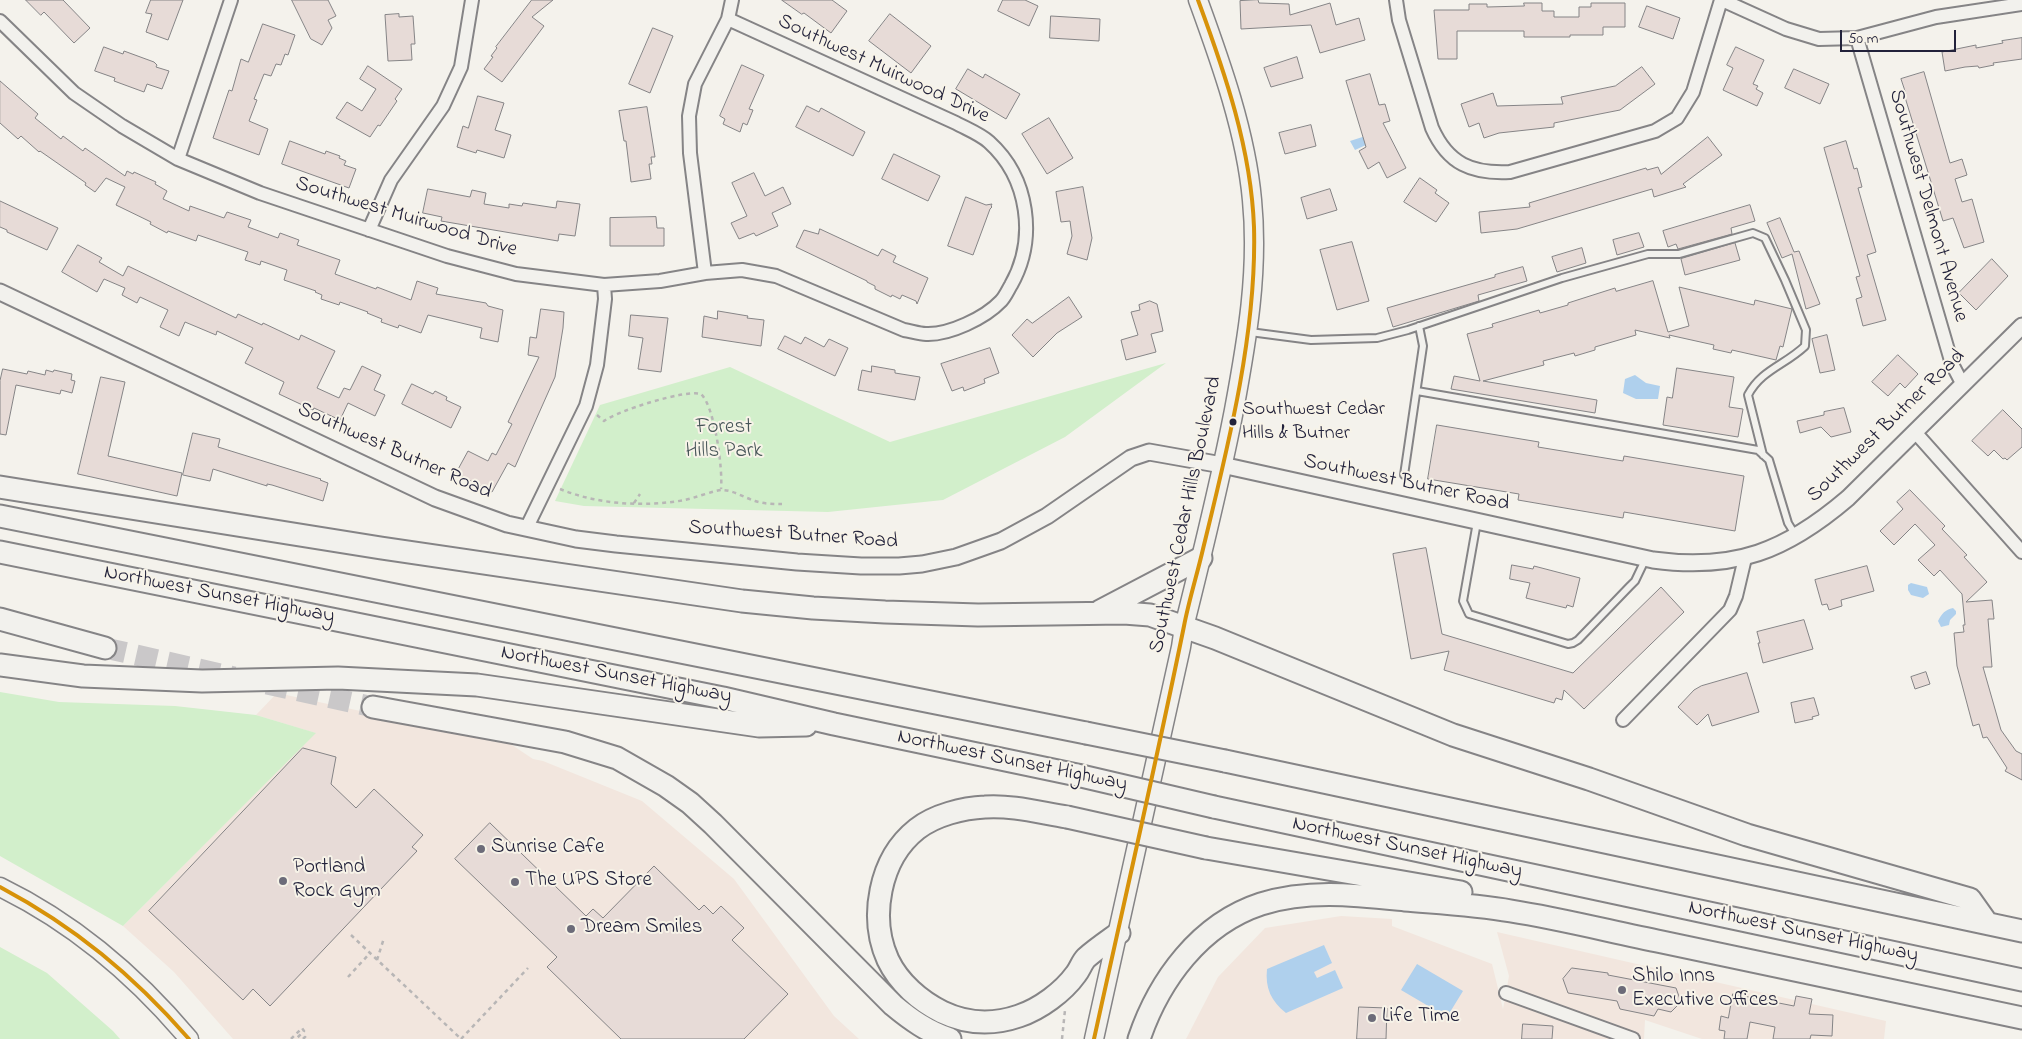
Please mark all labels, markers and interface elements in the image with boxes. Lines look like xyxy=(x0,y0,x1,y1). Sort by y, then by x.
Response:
street label: Southwest Muirwood Drive xyxy=(773,10,993,130)
scale bar xyxy=(1842,20,1958,52)
text: 50 m xyxy=(1848,28,1878,50)
street label: Southwest Delmont Avenue xyxy=(1882,87,1972,325)
street label: Southwest Muirwood Drive xyxy=(292,172,520,264)
street label: Southwest Butner Road xyxy=(1803,345,1971,509)
street label: Southwest Cedar Hills Boulevard xyxy=(1145,374,1229,656)
street label: Southwest Butner Road xyxy=(293,398,495,506)
place label: Southwest Cedar Hills & Butner xyxy=(1242,399,1385,446)
park label: Forest Hills Park xyxy=(686,416,762,466)
marker: Southwest Cedar Hills & Butner xyxy=(1228,417,1238,427)
street label: Southwest Butner Road xyxy=(1301,450,1511,518)
street label: Southwest Butner Road xyxy=(687,516,899,556)
street label: Northwest Sunset Highway xyxy=(102,561,336,631)
street label: Northwest Sunset Highway xyxy=(499,641,733,711)
street label: Northwest Sunset Highway xyxy=(895,725,1129,799)
street label: Northwest Sunset Highway xyxy=(1290,812,1524,886)
place label: Sunrise Cafe xyxy=(491,836,604,862)
marker: Sunrise Cafe xyxy=(475,843,487,855)
place label: Portland Rock Gym xyxy=(293,856,380,906)
place label: The UPS Store xyxy=(525,869,652,895)
marker: Portland Rock Gym xyxy=(277,875,289,887)
marker: The UPS Store xyxy=(509,876,521,888)
street label: Northwest Sunset Highway xyxy=(1686,896,1920,970)
place label: Dream Smiles xyxy=(581,916,702,942)
marker: Dream Smiles xyxy=(565,923,577,935)
place label: Shilo Inns Executive Offices xyxy=(1632,965,1778,1015)
marker: Shilo Inns Executive Offices xyxy=(1616,984,1628,996)
place label: Life Time xyxy=(1382,1005,1459,1031)
marker: Life Time xyxy=(1366,1012,1378,1024)

